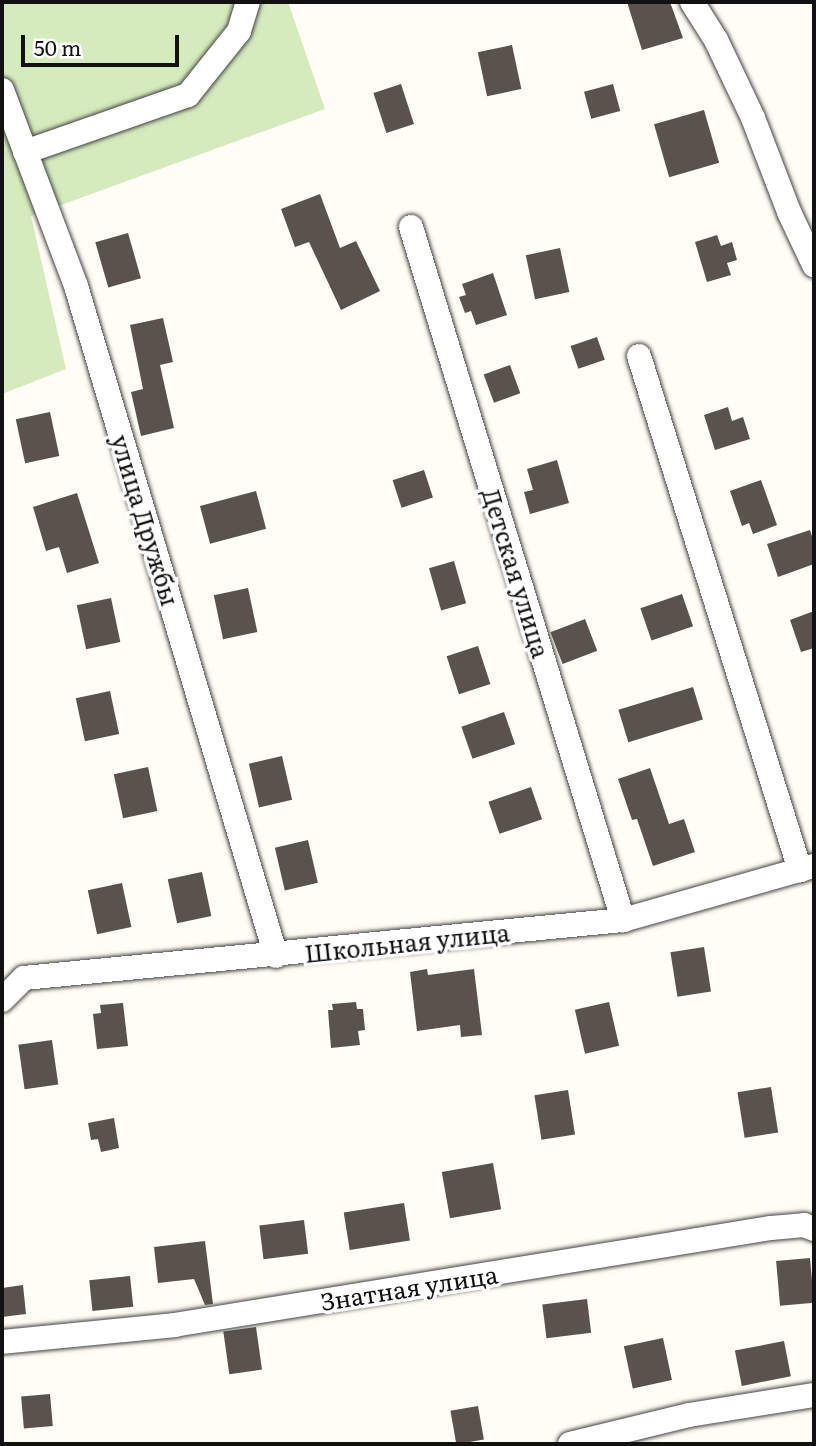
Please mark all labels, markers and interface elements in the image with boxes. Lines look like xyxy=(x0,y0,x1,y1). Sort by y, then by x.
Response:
scale bar xyxy=(24,21,182,65)
text: 50 m xyxy=(34,31,81,62)
street label: улица Дружбы xyxy=(106,431,186,609)
street label: Детская улица xyxy=(478,485,556,661)
street label: Школьная улица xyxy=(303,917,511,967)
street label: Знатная улица xyxy=(318,1259,500,1315)

